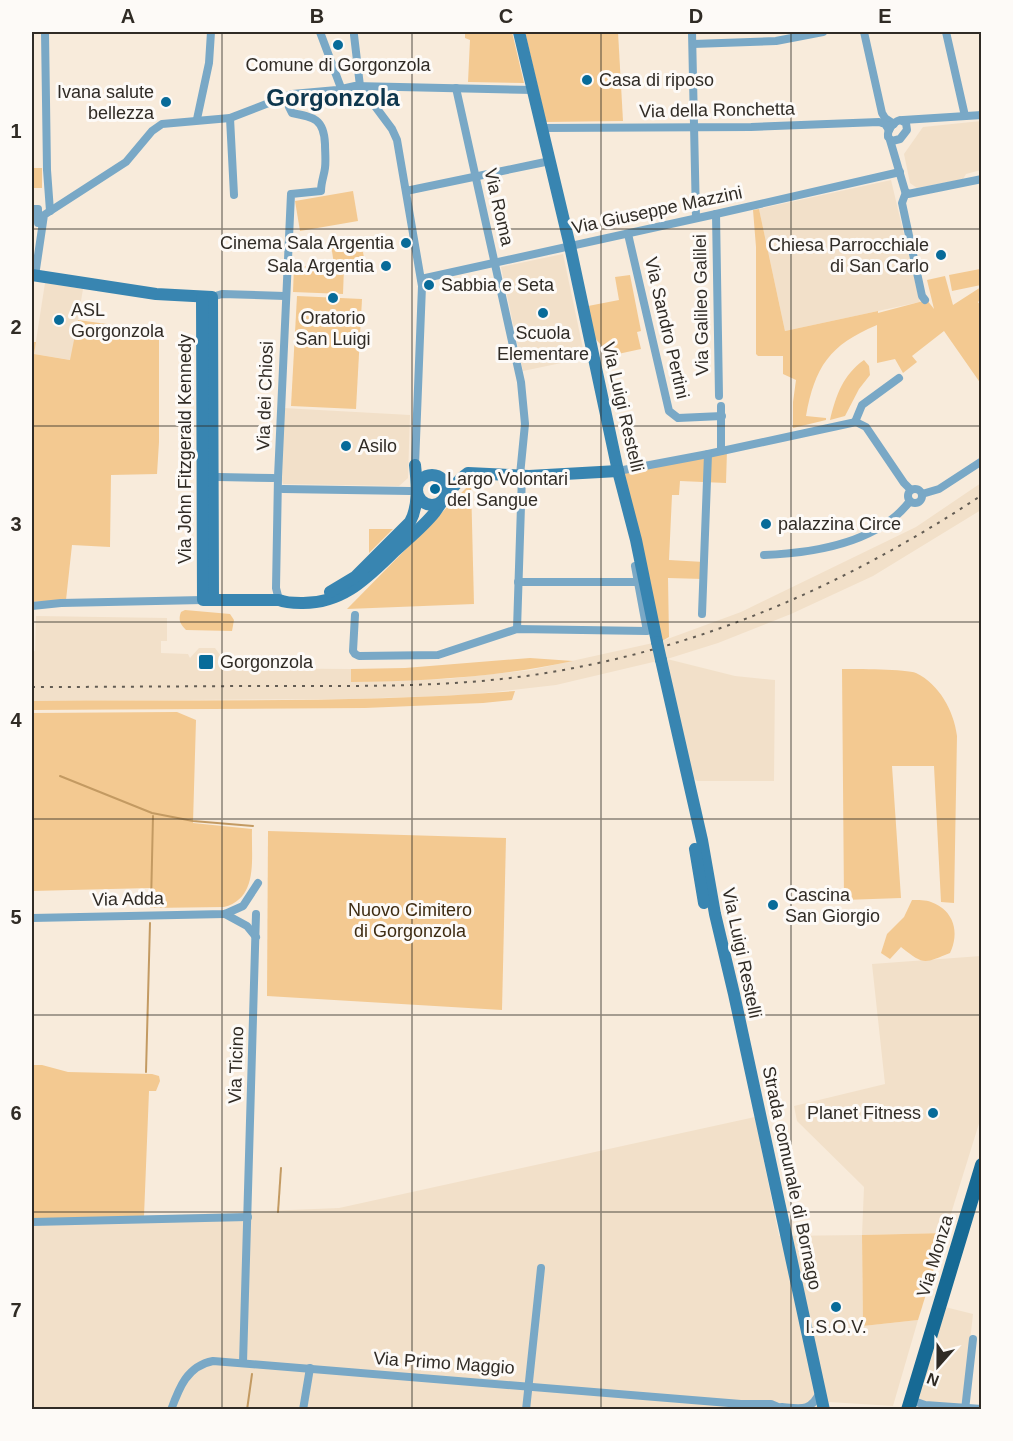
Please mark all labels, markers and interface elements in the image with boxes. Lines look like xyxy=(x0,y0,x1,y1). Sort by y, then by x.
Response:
text: A xyxy=(121,5,135,27)
text: B xyxy=(310,5,324,27)
text: C xyxy=(499,5,513,27)
text: D xyxy=(689,5,703,27)
text: E xyxy=(878,5,892,27)
marker: Comune di Gorgonzola xyxy=(331,38,345,52)
place label: Comune di Gorgonzola xyxy=(245,55,432,75)
place label: Casa di riposo xyxy=(599,70,714,90)
marker: Casa di riposo xyxy=(580,73,594,87)
place label: Ivana salute bellezza xyxy=(57,82,155,123)
district label: Gorgonzola xyxy=(266,84,400,111)
marker: Ivana salute bellezza xyxy=(159,95,173,109)
street label: Via della Ronchetta xyxy=(639,99,796,121)
text: 1 xyxy=(10,120,22,142)
street label: Via Roma xyxy=(480,166,518,249)
street label: Via Giuseppe Mazzini xyxy=(570,182,744,238)
place label: Cinema Sala Argentia xyxy=(220,233,395,253)
street label: Via Galileo Galilei xyxy=(690,234,712,376)
place label: Chiesa Parrocchiale di San Carlo xyxy=(768,235,929,276)
marker: Cinema Sala Argentia xyxy=(399,236,413,250)
marker: Chiesa Parrocchiale di San Carlo xyxy=(934,248,948,262)
street label: Via Sandro Pertini xyxy=(641,255,693,401)
place label: Sala Argentia xyxy=(267,256,375,276)
marker: Sala Argentia xyxy=(379,259,393,273)
place label: Sabbia e Seta xyxy=(441,275,555,295)
marker: Sabbia e Seta xyxy=(422,278,436,292)
marker: Oratorio San Luigi xyxy=(326,291,340,305)
place label: ASL Gorgonzola xyxy=(71,300,165,341)
marker: Scuola Elementare xyxy=(536,306,550,320)
place label: Oratorio San Luigi xyxy=(295,308,371,349)
marker: ASL Gorgonzola xyxy=(52,313,66,327)
text: 2 xyxy=(10,316,22,338)
place label: Scuola Elementare xyxy=(497,323,589,364)
street label: Via John Fitzgerald Kennedy xyxy=(175,334,195,564)
street label: Via Luigi Restelli xyxy=(598,340,648,474)
street label: Via dei Chiosi xyxy=(253,341,277,451)
place label: Asilo xyxy=(358,436,397,456)
marker: Asilo xyxy=(339,439,353,453)
place label: Largo Volontari del Sangue xyxy=(447,469,568,510)
marker: Largo Volontari del Sangue xyxy=(428,482,442,496)
text: 3 xyxy=(10,513,22,535)
place label: palazzina Circe xyxy=(778,514,901,534)
marker: palazzina Circe xyxy=(759,517,773,531)
place label: Gorgonzola xyxy=(220,652,314,672)
marker: Gorgonzola xyxy=(197,653,215,671)
text: 4 xyxy=(10,709,22,731)
place label: Cascina San Giorgio xyxy=(785,885,880,926)
street label: Via Luigi Restelli xyxy=(718,886,766,1020)
street label: Via Adda xyxy=(92,888,165,910)
marker: Cascina San Giorgio xyxy=(766,898,780,912)
park label: Nuovo Cimitero di Gorgonzola xyxy=(348,900,472,941)
text: 5 xyxy=(10,906,22,928)
street label: Via Ticino xyxy=(225,1026,247,1104)
street label: Strada comunale di Bornago xyxy=(759,1064,825,1292)
text: 6 xyxy=(10,1102,22,1124)
place label: Planet Fitness xyxy=(807,1103,921,1123)
marker: Planet Fitness xyxy=(926,1106,940,1120)
street label: Via Monza xyxy=(913,1212,957,1299)
text: 7 xyxy=(10,1299,22,1321)
marker: I.S.O.V. xyxy=(829,1300,843,1314)
place label: I.S.O.V. xyxy=(805,1317,867,1337)
north arrow xyxy=(908,1336,968,1396)
street label: Via Primo Maggio xyxy=(373,1348,515,1378)
text: N xyxy=(924,1370,941,1390)

